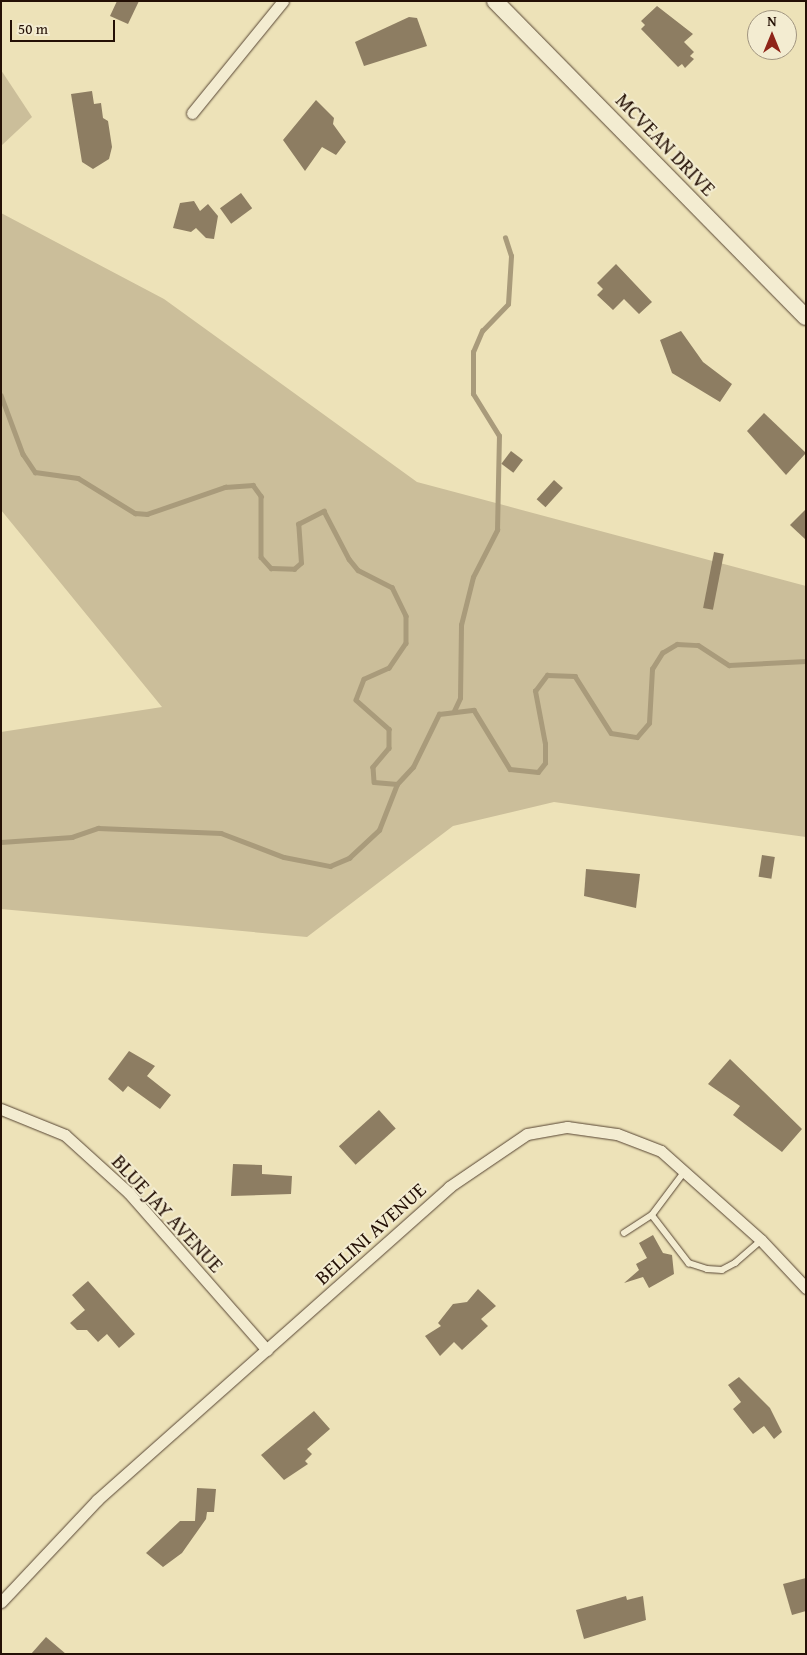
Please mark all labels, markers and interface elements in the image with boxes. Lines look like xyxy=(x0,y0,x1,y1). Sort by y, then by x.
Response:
scale bar xyxy=(12,10,118,42)
north arrow xyxy=(747,10,797,60)
text: N xyxy=(767,11,777,31)
text: 50 m xyxy=(18,18,48,39)
street label: MCVEAN DRIVE xyxy=(611,88,721,200)
street label: BLUE JAY AVENUE xyxy=(107,1149,229,1277)
street label: BELLINI AVENUE xyxy=(310,1177,430,1289)

